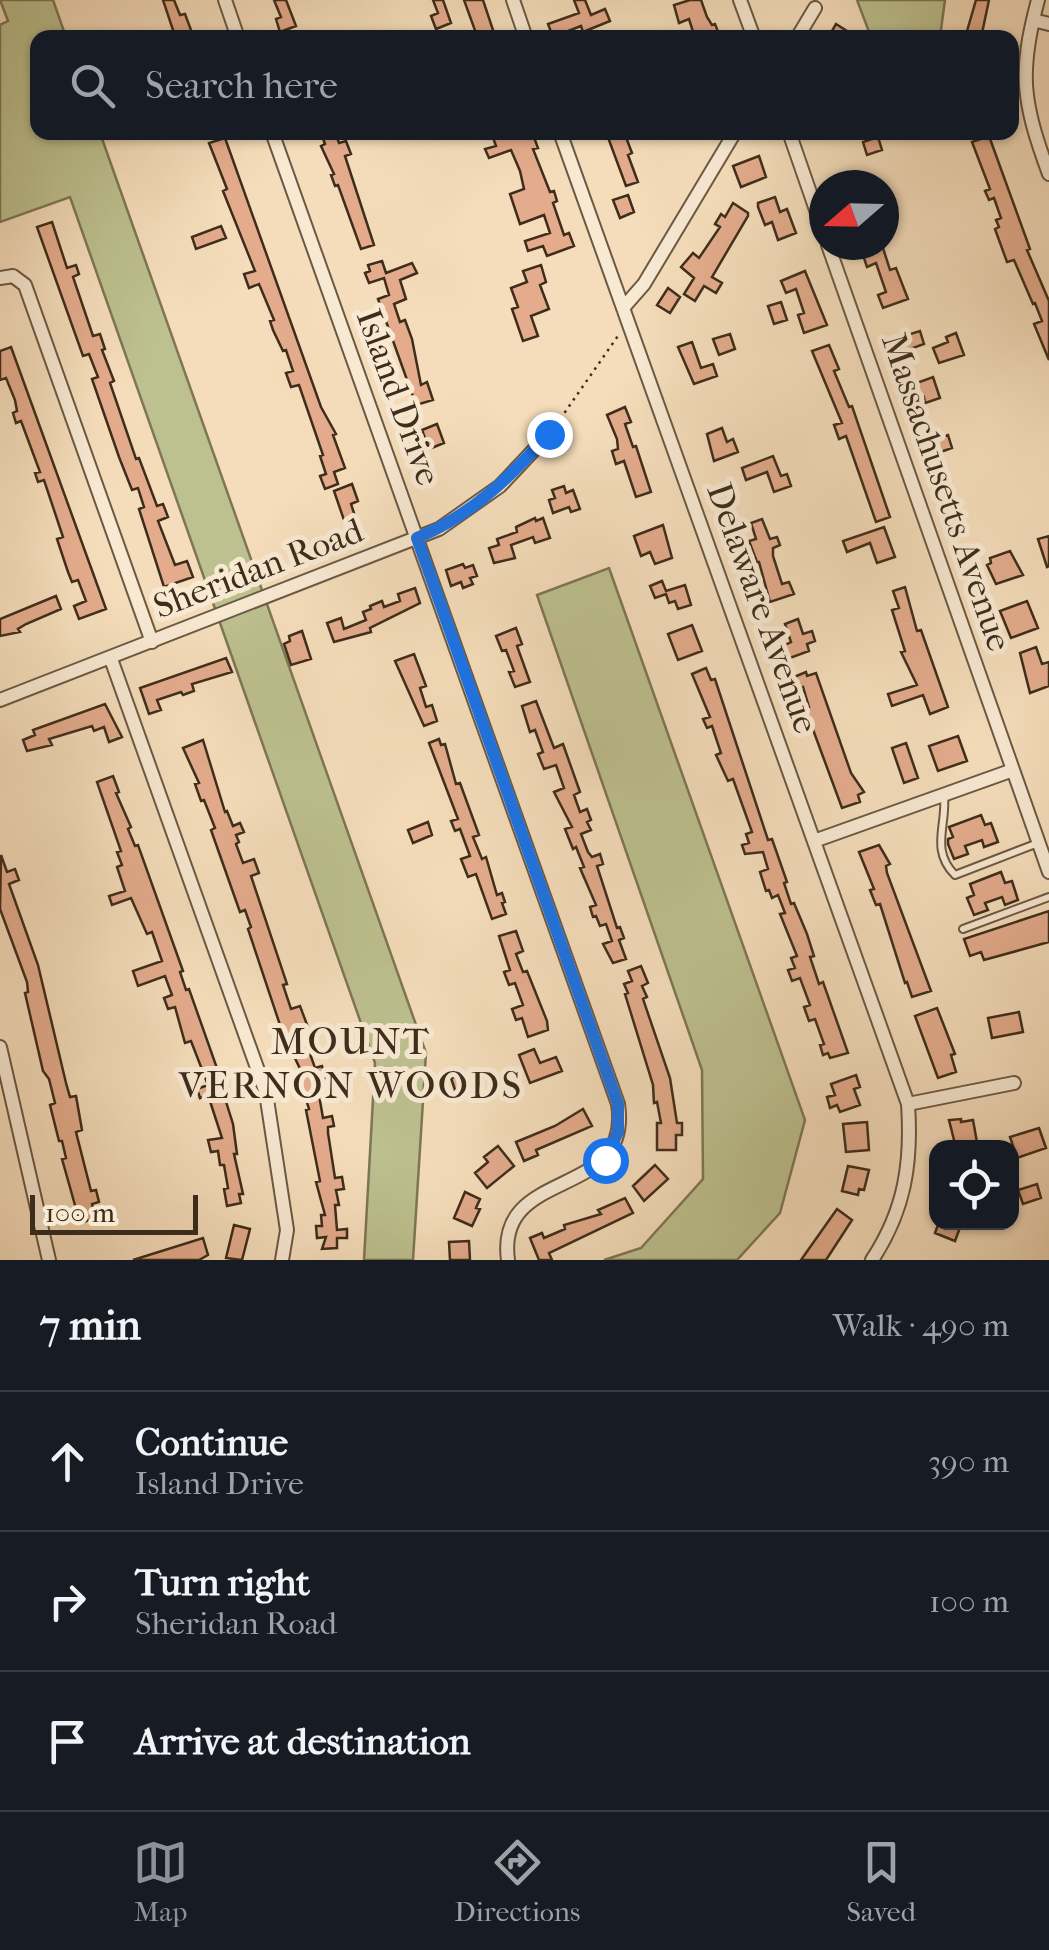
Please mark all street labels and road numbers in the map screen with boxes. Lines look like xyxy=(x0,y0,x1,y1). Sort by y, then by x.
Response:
street label: Island Drive xyxy=(348,303,449,491)
street label: Massachusetts Avenue xyxy=(873,328,1020,656)
street label: Delaware Avenue xyxy=(698,477,827,739)
street label: Sheridan Road xyxy=(148,509,369,627)

